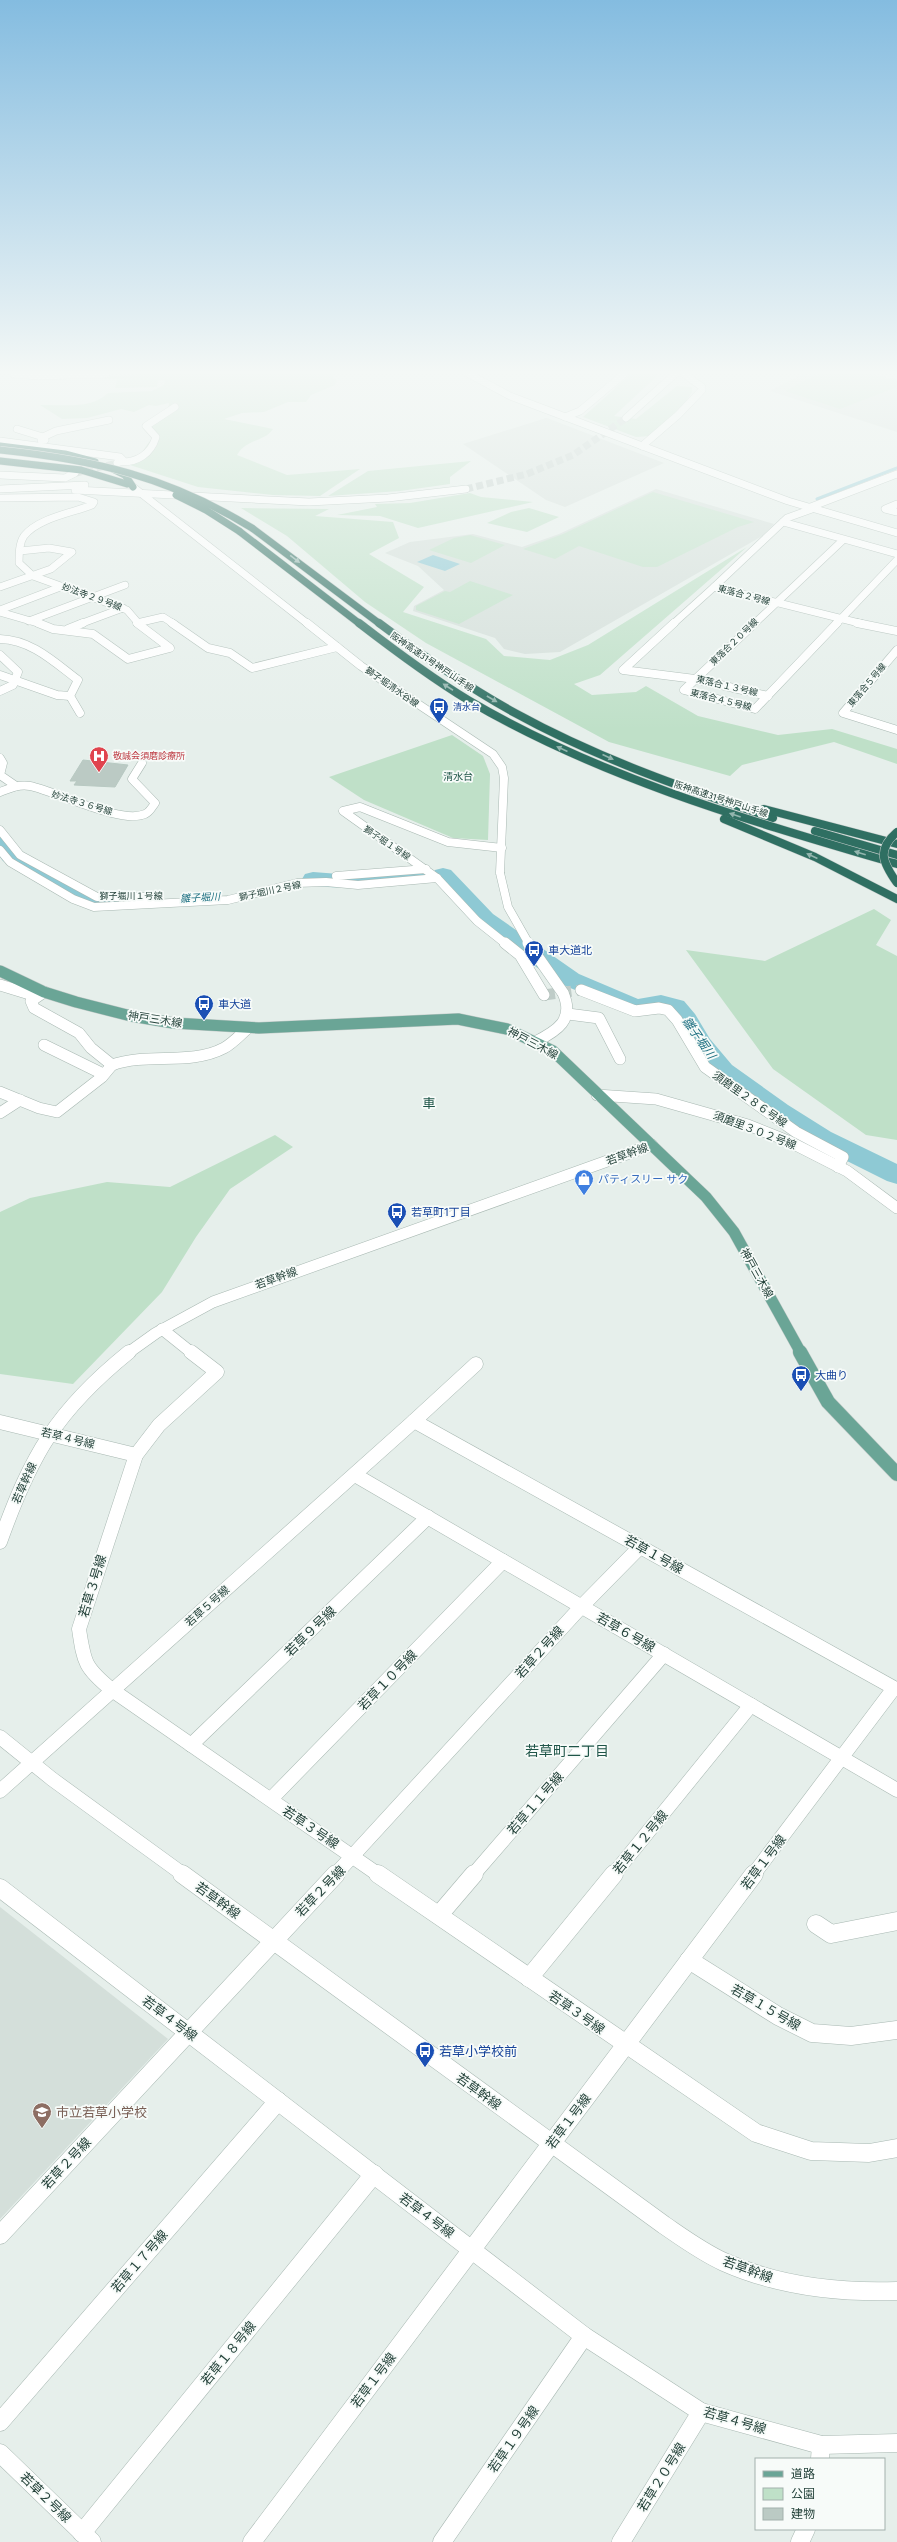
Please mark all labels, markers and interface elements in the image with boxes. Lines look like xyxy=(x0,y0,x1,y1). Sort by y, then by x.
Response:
one-way arrow xyxy=(289,555,300,564)
street label: 妙法寺２９号線 xyxy=(61,582,124,613)
street label: 東落合２号線 xyxy=(717,583,772,607)
street label: 東落合２０号線 xyxy=(708,616,761,667)
street label: 阪神高速31号神戸山手線 xyxy=(389,630,476,694)
street label: 東落合５号線 xyxy=(846,660,889,709)
street label: 獅子堀清水谷線 xyxy=(363,665,421,710)
street label: 東落合１３号線 xyxy=(695,674,760,698)
one-way arrow xyxy=(442,683,454,690)
street label: 東落合４５号線 xyxy=(689,688,754,713)
bus stop icon: 清水台 xyxy=(428,696,450,724)
one-way arrow xyxy=(486,696,498,703)
place label: 清水台 xyxy=(453,702,480,712)
hospital icon: 敬誠会須磨診療所 xyxy=(88,745,110,773)
one-way arrow xyxy=(555,745,567,751)
place label: 敬誠会須磨診療所 xyxy=(113,751,185,761)
one-way arrow xyxy=(602,754,614,761)
district label: 清水台 xyxy=(443,771,473,783)
street label: 阪神高速31号神戸山手線 xyxy=(673,779,770,819)
street label: 妙法寺３６号線 xyxy=(50,789,115,817)
one-way arrow xyxy=(729,811,741,817)
street label: 獅子堀１号線 xyxy=(362,824,413,863)
one-way arrow xyxy=(853,850,865,856)
one-way arrow xyxy=(807,853,818,859)
street label: 獅子堀川２号線 xyxy=(238,879,303,902)
street label: 獅子堀川１号線 xyxy=(99,891,163,901)
water label: 雛子堀川 xyxy=(180,891,221,905)
bus stop icon: 車大道北 xyxy=(523,939,545,967)
place label: 車大道北 xyxy=(548,944,592,957)
bus stop icon: 車大道 xyxy=(193,993,215,1021)
place label: 車大道 xyxy=(218,998,251,1011)
street label: 神戸三木線 xyxy=(127,1009,183,1030)
water label: 雛子堀川 xyxy=(679,1014,720,1063)
street label: 神戸三木線 xyxy=(505,1025,560,1062)
street label: 須磨里２８６号線 xyxy=(710,1069,789,1130)
district label: 車 xyxy=(422,1096,436,1111)
street label: 須磨里３０２号線 xyxy=(711,1109,798,1152)
street label: 若草幹線 xyxy=(604,1141,650,1168)
shop icon: パティスリー サク xyxy=(573,1168,595,1196)
place label: パティスリー サク xyxy=(598,1173,688,1186)
bus stop icon: 若草町1丁目 xyxy=(386,1201,408,1229)
place label: 若草町1丁目 xyxy=(411,1206,471,1219)
street label: 神戸三木線 xyxy=(738,1246,776,1300)
street label: 若草幹線 xyxy=(253,1265,299,1292)
bus stop icon: 大曲り xyxy=(790,1364,812,1392)
place label: 大曲り xyxy=(815,1369,848,1382)
street label: 若草４号線 xyxy=(40,1426,96,1451)
street label: 若草幹線 xyxy=(10,1460,39,1506)
street label: 若草１号線 xyxy=(622,1532,686,1577)
street label: 若草３号線 xyxy=(76,1553,109,1619)
street label: 若草５号線 xyxy=(183,1583,232,1630)
street label: 若草９号線 xyxy=(282,1603,339,1659)
street label: 若草６号線 xyxy=(594,1610,658,1655)
street label: 若草２号線 xyxy=(512,1623,567,1682)
street label: 若草１０号線 xyxy=(355,1647,420,1714)
district label: 若草町二丁目 xyxy=(525,1743,609,1760)
street label: 若草１１号線 xyxy=(504,1769,567,1838)
street label: 若草３号線 xyxy=(280,1803,342,1852)
street label: 若草１２号線 xyxy=(610,1807,671,1877)
street label: 若草１号線 xyxy=(738,1832,789,1893)
street label: 若草２号線 xyxy=(292,1863,348,1920)
street label: 若草幹線 xyxy=(192,1879,243,1922)
street label: 若草１５号線 xyxy=(728,1981,803,2033)
street label: 若草３号線 xyxy=(546,1988,608,2037)
street label: 若草４号線 xyxy=(139,1993,200,2044)
bus stop icon: 若草小学校前 xyxy=(414,2040,436,2068)
place label: 若草小学校前 xyxy=(439,2044,517,2059)
street label: 若草幹線 xyxy=(453,2070,504,2113)
street label: 若草１号線 xyxy=(543,2091,594,2152)
school or university icon: 市立若草小学校 xyxy=(31,2101,53,2129)
place label: 市立若草小学校 xyxy=(56,2105,147,2120)
street label: 若草２号線 xyxy=(39,2134,94,2192)
street label: 若草４号線 xyxy=(396,2190,457,2241)
street label: 若草１７号線 xyxy=(108,2227,171,2296)
street label: 若草幹線 xyxy=(721,2254,775,2285)
street label: 若草１８号線 xyxy=(198,2318,259,2388)
street label: 若草１号線 xyxy=(348,2350,399,2411)
street label: 若草１９号線 xyxy=(485,2403,542,2476)
street label: 若草４号線 xyxy=(702,2404,768,2437)
street label: 若草２０号線 xyxy=(634,2440,688,2514)
legend xyxy=(755,2458,885,2530)
text: 道路 xyxy=(791,2467,815,2481)
street label: 若草２号線 xyxy=(17,2469,74,2525)
text: 公園 xyxy=(791,2487,815,2501)
text: 建物 xyxy=(791,2507,815,2521)

